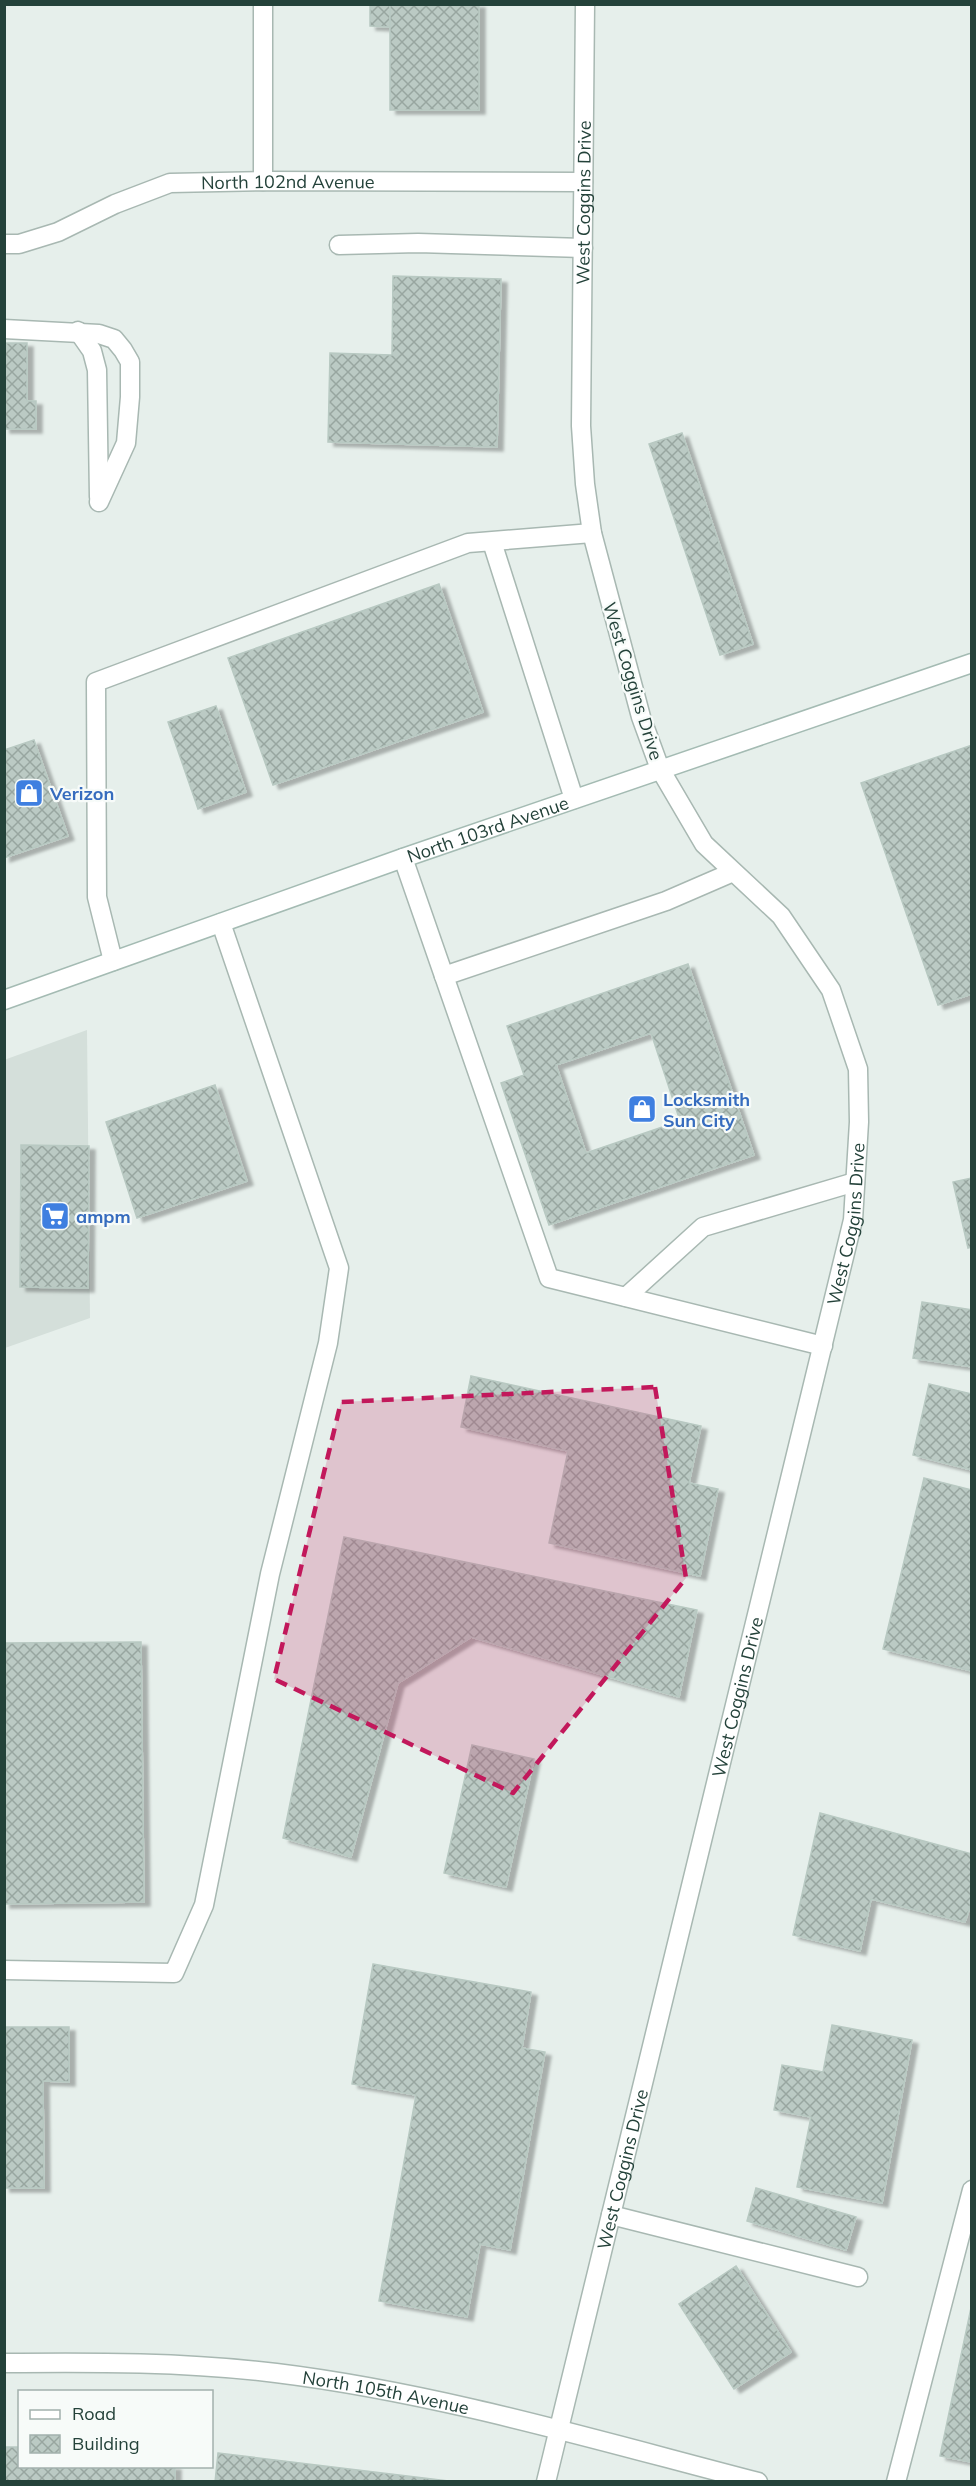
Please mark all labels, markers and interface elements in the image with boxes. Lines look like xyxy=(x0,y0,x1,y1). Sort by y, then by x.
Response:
street label: West Coggins Drive xyxy=(571,120,595,285)
street label: North 102nd Avenue xyxy=(201,169,375,194)
street label: West Coggins Drive xyxy=(598,599,668,763)
shop icon: Verizon xyxy=(13,777,45,809)
place label: Verizon xyxy=(49,782,114,805)
street label: North 103rd Avenue xyxy=(404,791,572,867)
place label: Locksmith Sun City xyxy=(663,1088,750,1132)
shop icon: Locksmith Sun City xyxy=(626,1093,658,1125)
street label: West Coggins Drive xyxy=(821,1142,869,1307)
supermarket icon: ampm xyxy=(39,1200,71,1232)
place label: ampm xyxy=(76,1205,131,1228)
street label: West Coggins Drive xyxy=(706,1614,768,1779)
street label: West Coggins Drive xyxy=(592,2087,653,2252)
street label: North 105th Avenue xyxy=(301,2365,471,2419)
legend xyxy=(18,2390,213,2468)
text: Road xyxy=(72,2402,116,2425)
text: Building xyxy=(72,2432,140,2455)

